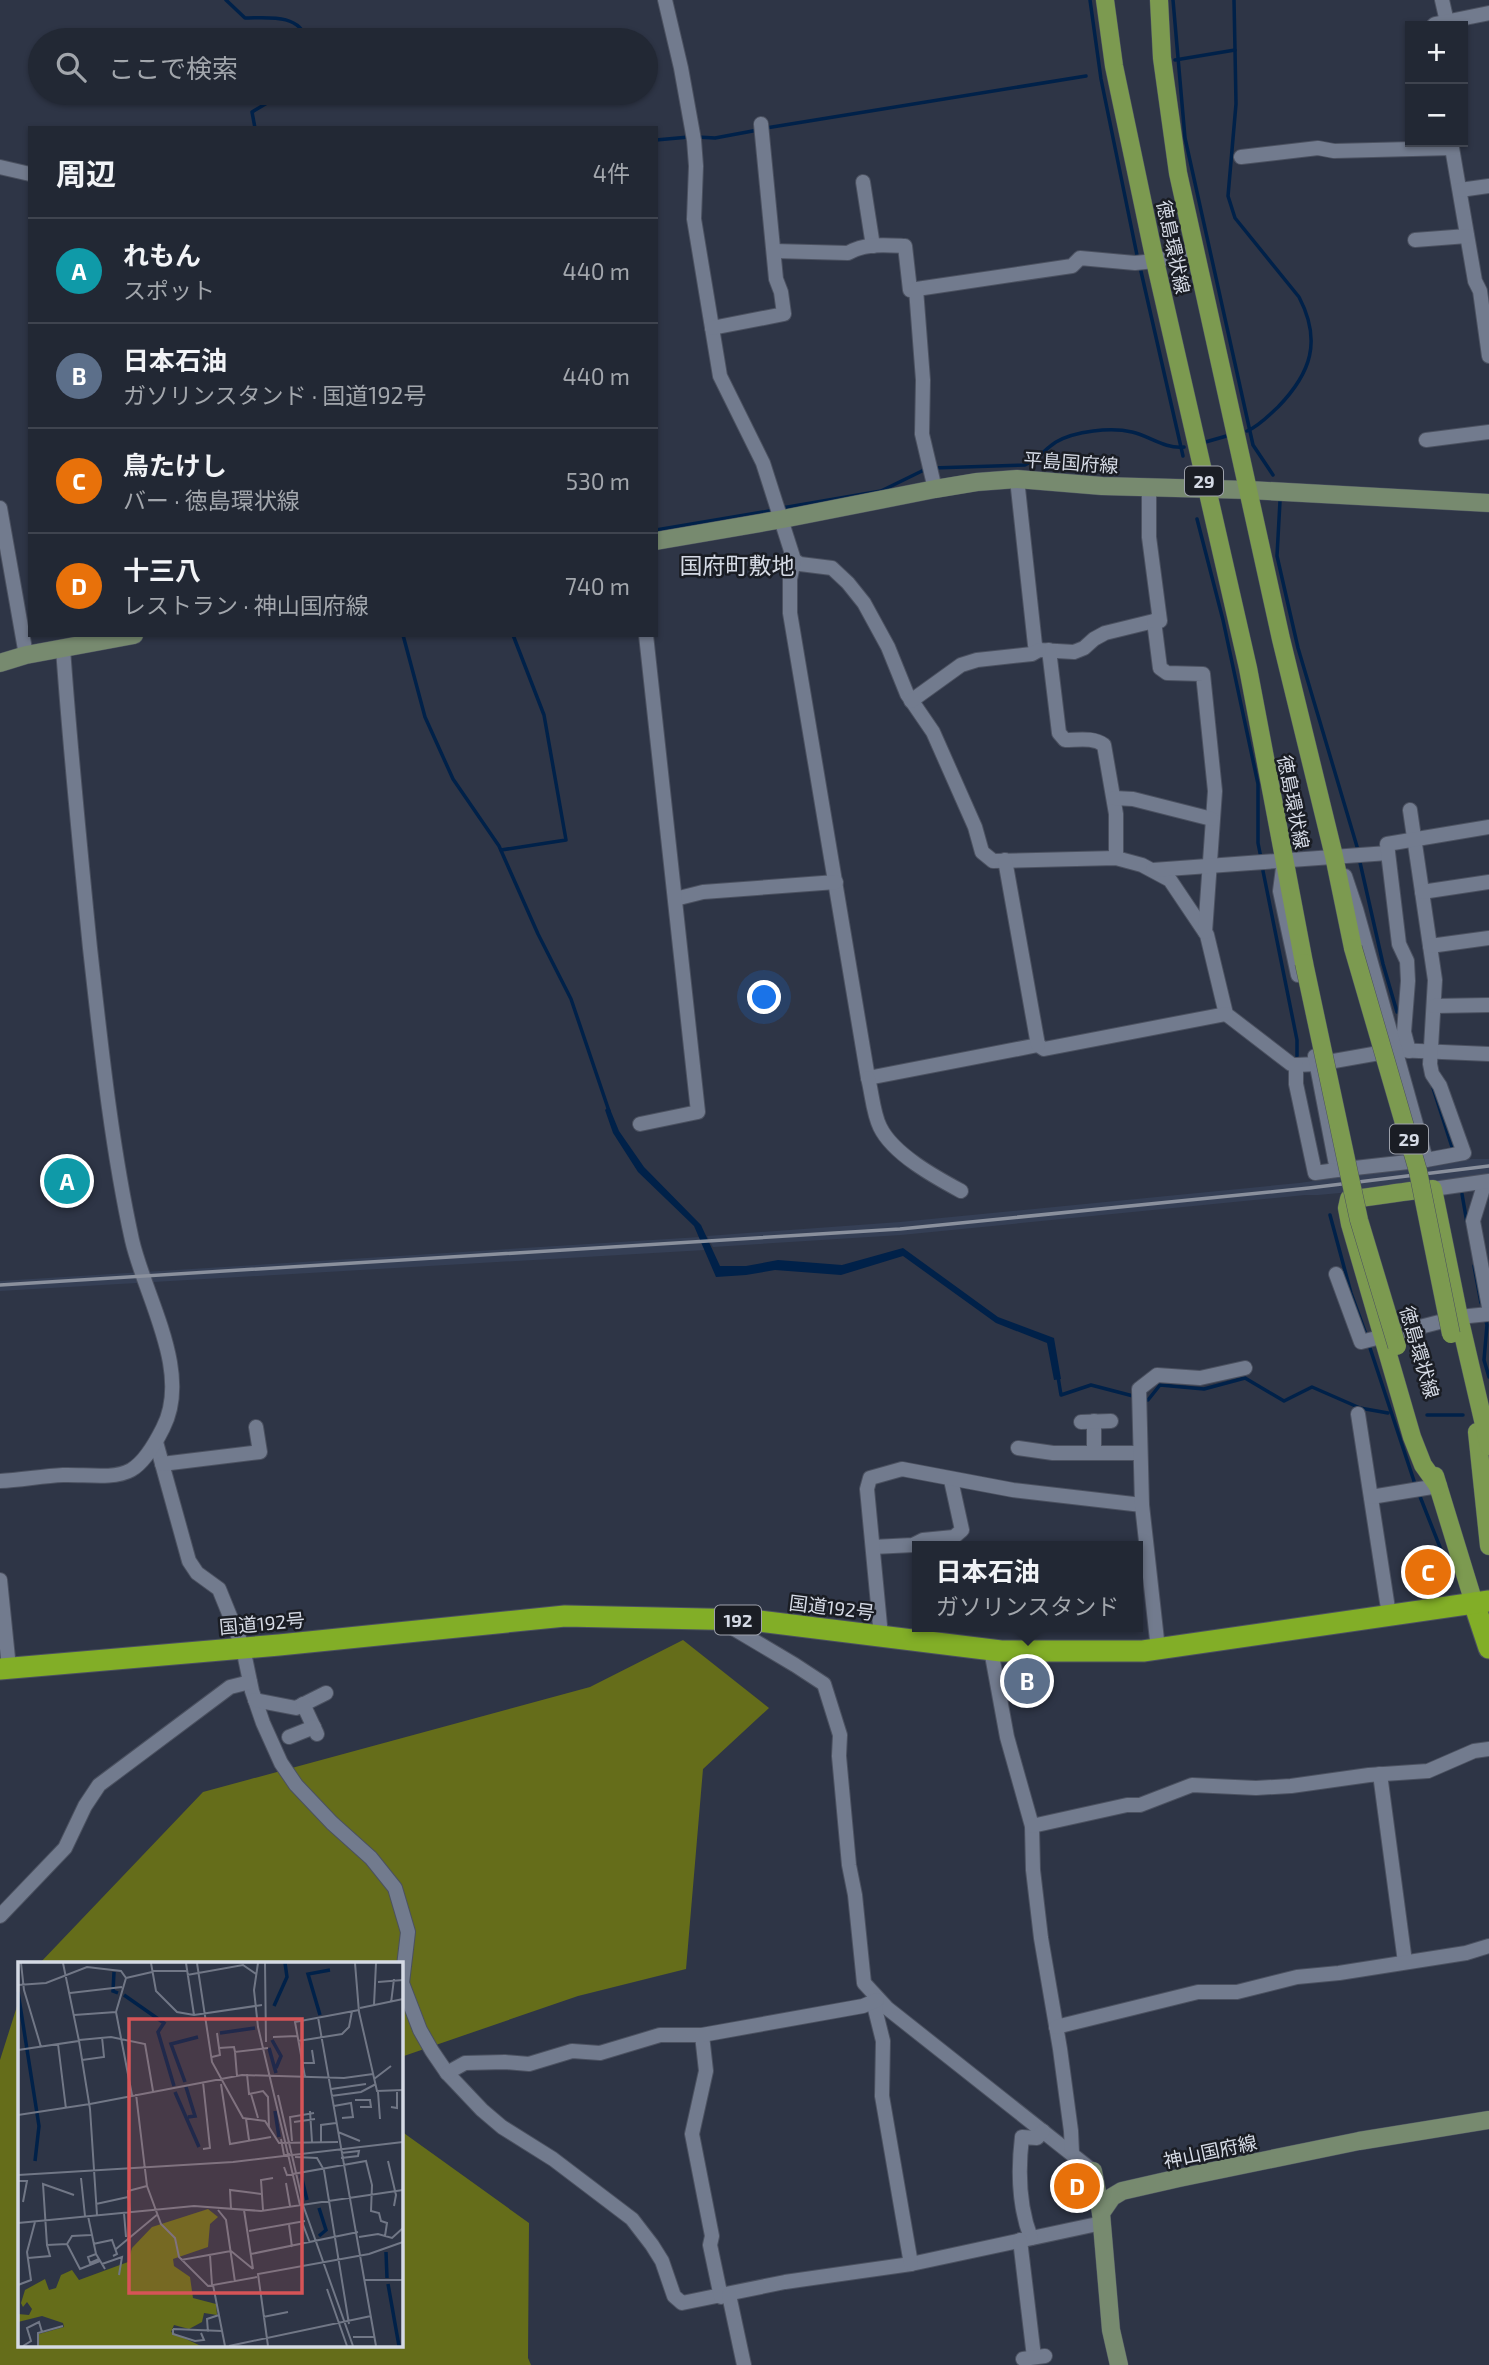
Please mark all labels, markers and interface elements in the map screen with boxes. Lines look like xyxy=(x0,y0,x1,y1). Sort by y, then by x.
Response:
map controls xyxy=(1405,21,1468,147)
button: + xyxy=(1405,21,1468,84)
search box xyxy=(28,28,658,105)
icon: search xyxy=(52,48,90,86)
text: ここで検索 xyxy=(108,52,238,83)
button: − xyxy=(1405,84,1468,147)
text: 周辺 xyxy=(56,155,116,191)
text: 4件 xyxy=(593,159,630,187)
street label: 徳島環状線 xyxy=(1153,198,1195,296)
text: れもん xyxy=(123,239,201,270)
text: A xyxy=(71,257,87,285)
text: 440 m xyxy=(563,257,630,285)
text: スポット xyxy=(123,276,215,304)
text: 日本石油 xyxy=(123,344,227,375)
text: B xyxy=(72,362,86,390)
text: 440 m xyxy=(563,362,630,390)
text: ガソリンスタンド · 国道192号 xyxy=(123,381,426,409)
street label: 平島国府線 xyxy=(1023,447,1119,477)
text: 鳥たけし xyxy=(123,449,227,480)
road number: 29 xyxy=(1185,466,1223,495)
text: C xyxy=(72,467,86,495)
text: 530 m xyxy=(566,467,630,495)
text: バー · 徳島環状線 xyxy=(123,486,300,514)
district label: 国府町敷地 xyxy=(680,551,795,579)
text: 十三八 xyxy=(123,554,201,585)
text: D xyxy=(71,572,87,600)
text: 740 m xyxy=(565,572,630,600)
text: レストラン · 神山国府線 xyxy=(123,591,369,619)
street label: 徳島環状線 xyxy=(1274,753,1314,851)
your location xyxy=(747,980,781,1014)
road number: 29 xyxy=(1390,1124,1428,1154)
pin: A xyxy=(44,1155,90,1207)
street label: 徳島環状線 xyxy=(1396,1303,1444,1401)
popup xyxy=(912,1541,1143,1632)
pin: C xyxy=(1405,1546,1451,1598)
text: 日本石油 xyxy=(936,1555,1040,1586)
street label: 国道192号 xyxy=(788,1590,876,1624)
text: ガソリンスタンド xyxy=(936,1592,1119,1620)
road number: 192 xyxy=(715,1605,761,1634)
street label: 国道192号 xyxy=(218,1608,306,1638)
pin: B xyxy=(1004,1655,1050,1707)
inset map xyxy=(18,1962,402,2348)
street label: 神山国府線 xyxy=(1161,2130,1259,2172)
pin: D xyxy=(1054,2160,1100,2212)

